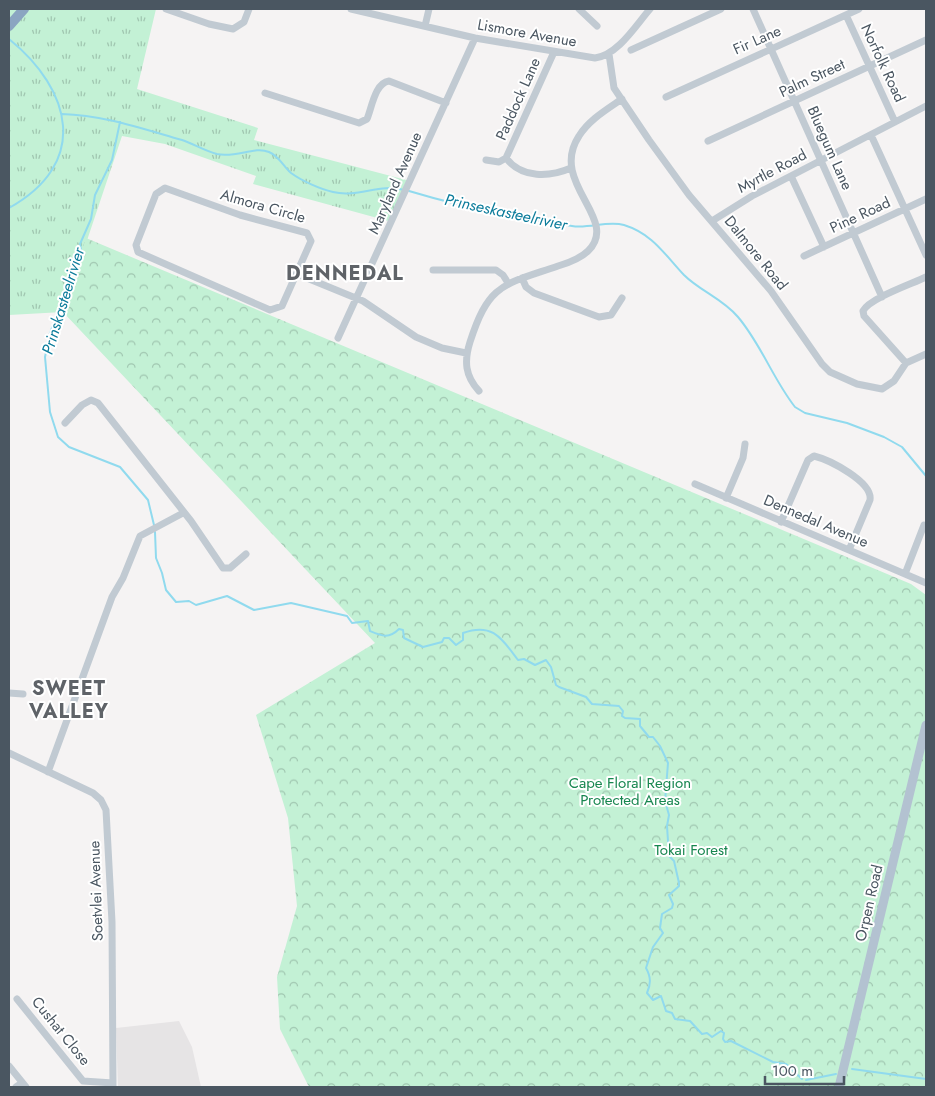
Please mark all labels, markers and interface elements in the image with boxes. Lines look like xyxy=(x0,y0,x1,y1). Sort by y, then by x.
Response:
street label: Lismore Avenue xyxy=(476,13,579,53)
street label: Fir Lane xyxy=(729,20,785,60)
street label: Norfolk Road xyxy=(855,20,911,106)
street label: Palm Street xyxy=(775,53,849,103)
street label: Paddock Lane xyxy=(490,54,546,144)
street label: Bluegum Lane xyxy=(802,103,858,194)
street label: Maryland Avenue xyxy=(363,128,428,238)
street label: Myrtle Road xyxy=(733,144,811,198)
street label: Almora Circle xyxy=(218,183,308,229)
water label: Prinseskasteelrivier xyxy=(442,188,571,237)
street label: Pine Road xyxy=(826,191,894,239)
street label: Dalmore Road xyxy=(719,211,793,295)
water label: Prinskasteelrivier xyxy=(36,243,91,357)
district label: DENNEDAL xyxy=(286,259,404,288)
street label: Dennedal Avenue xyxy=(760,489,872,553)
district label: SWEET VALLEY xyxy=(28,674,109,726)
park label: Cape Floral Region Protected Areas xyxy=(569,772,691,811)
park label: Tokai Forest xyxy=(654,839,728,861)
street label: Soetvlei Avenue xyxy=(83,840,109,942)
street label: Orpen Road xyxy=(850,863,888,943)
street label: Cushat Close xyxy=(26,992,96,1070)
scale bar xyxy=(765,1054,844,1086)
text: 100 m xyxy=(772,1060,813,1082)

